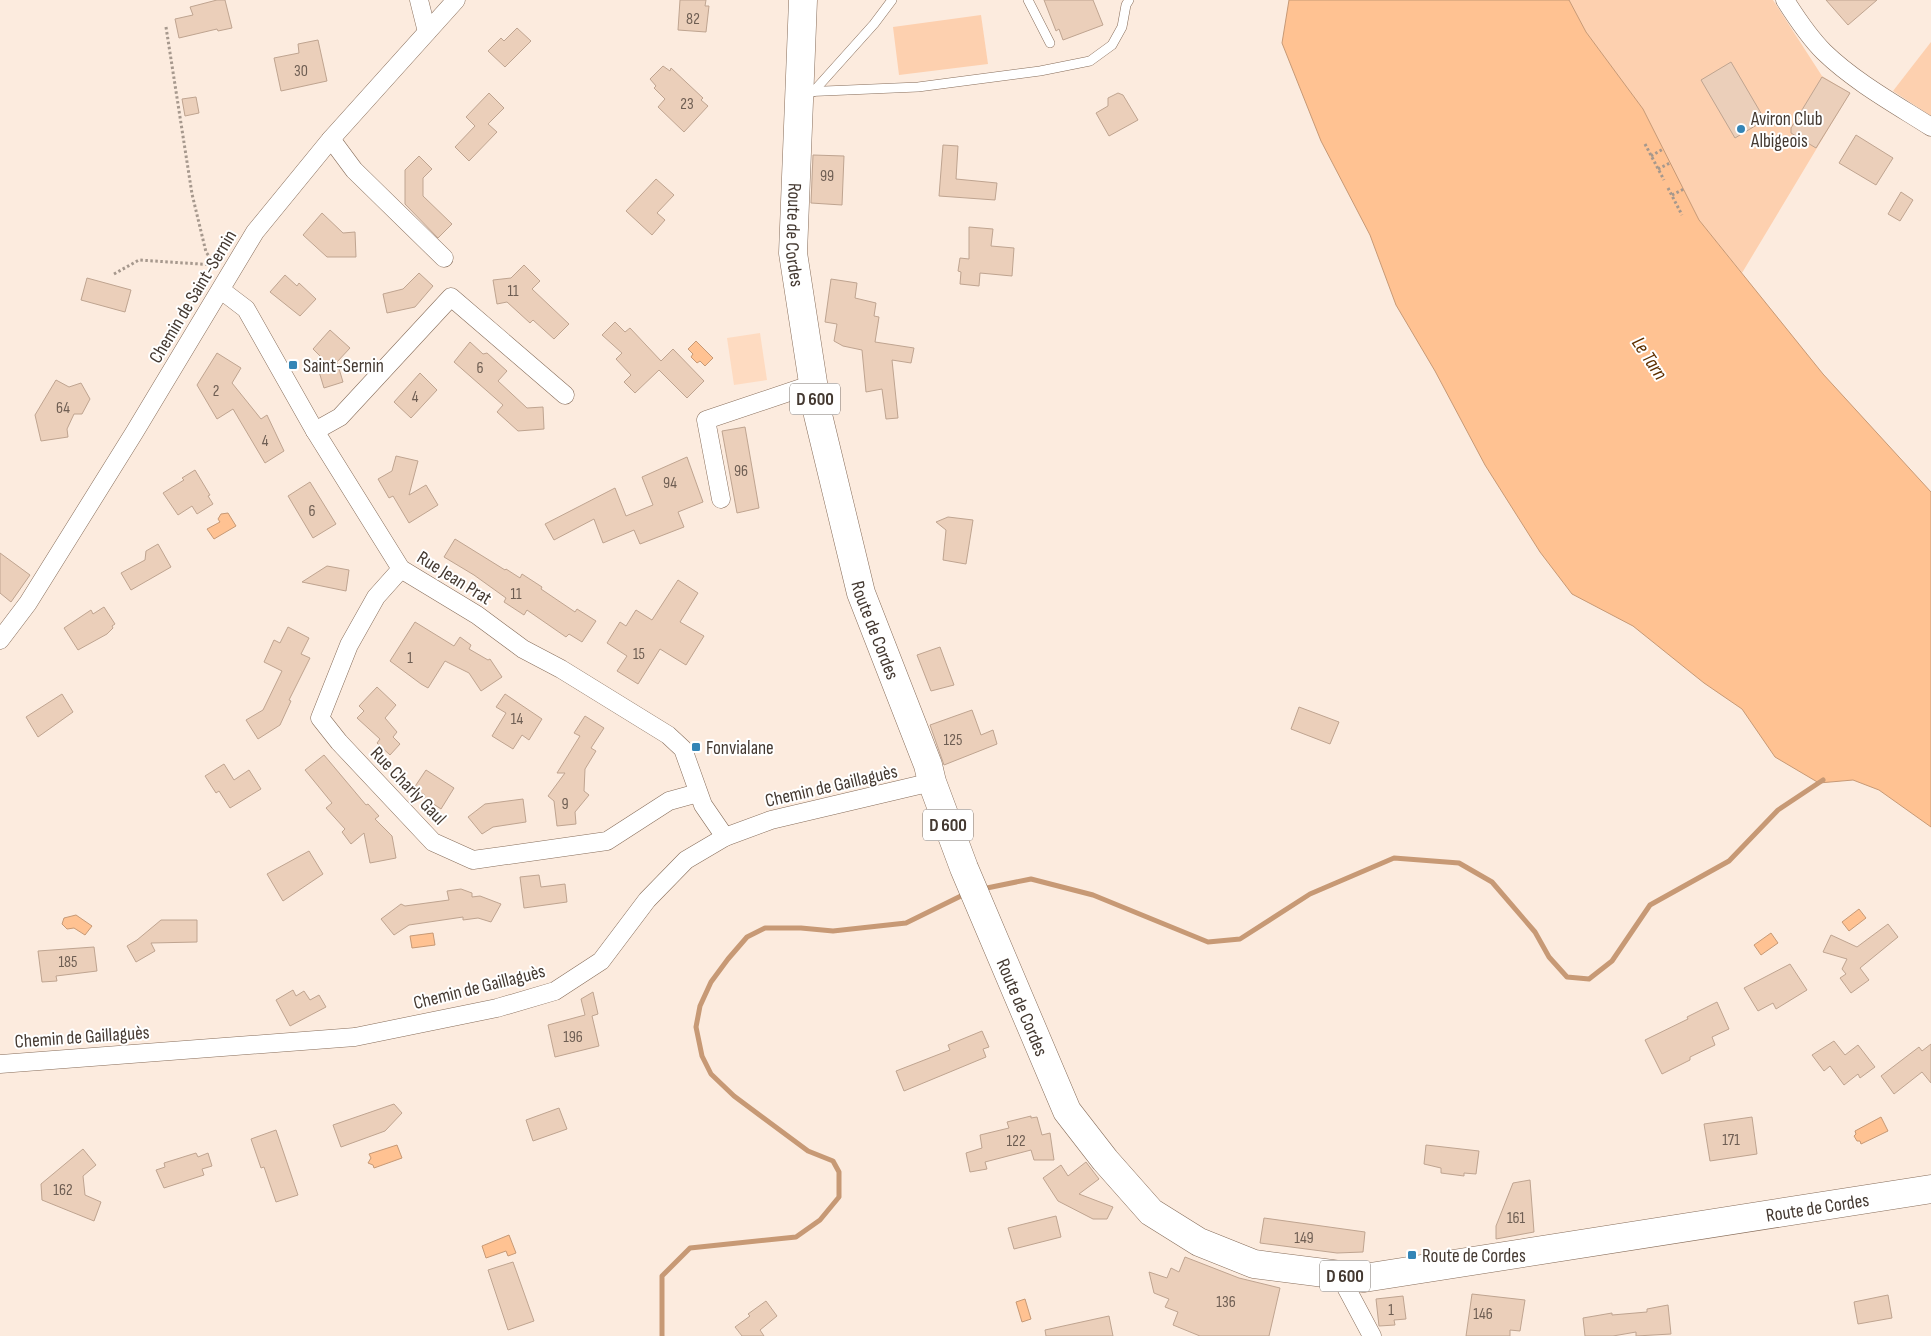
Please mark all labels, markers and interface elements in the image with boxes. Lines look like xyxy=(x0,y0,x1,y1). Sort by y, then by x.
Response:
house number: 82 xyxy=(686,10,700,29)
house number: 30 xyxy=(294,62,308,81)
house number: 23 xyxy=(680,95,694,114)
place label: Aviron Club Albigeois xyxy=(1750,108,1823,153)
marker: Aviron Club Albigeois xyxy=(1735,123,1747,135)
house number: 99 xyxy=(820,167,834,186)
street label: Route de Cordes xyxy=(780,182,808,288)
street label: Chemin de Saint-Sernin xyxy=(144,226,242,368)
house number: 11 xyxy=(507,282,519,301)
water label: Le Tarn xyxy=(1626,332,1672,385)
place label: Saint-Sernin xyxy=(303,355,384,378)
marker: Saint-Sernin xyxy=(287,359,299,371)
house number: 6 xyxy=(476,359,484,378)
house number: 2 xyxy=(213,382,219,401)
road number: D 600 xyxy=(790,384,840,414)
house number: 4 xyxy=(412,388,419,407)
house number: 64 xyxy=(56,399,70,418)
house number: 4 xyxy=(262,432,269,451)
house number: 96 xyxy=(734,462,748,481)
house number: 94 xyxy=(663,474,677,493)
house number: 6 xyxy=(308,502,316,521)
street label: Rue Jean Prat xyxy=(413,546,496,610)
street label: Route de Cordes xyxy=(846,579,904,683)
house number: 11 xyxy=(510,585,522,604)
house number: 15 xyxy=(633,645,645,664)
house number: 1 xyxy=(407,649,413,668)
house number: 14 xyxy=(511,710,523,729)
house number: 125 xyxy=(944,731,962,750)
place label: Fonvialane xyxy=(706,737,774,760)
marker: Fonvialane xyxy=(690,741,702,753)
street label: Rue Charly Gaul xyxy=(365,742,451,830)
street label: Chemin de Gaillaguès xyxy=(763,760,900,813)
house number: 9 xyxy=(561,795,569,814)
road number: D 600 xyxy=(923,810,973,840)
house number: 185 xyxy=(58,953,78,972)
street label: Route de Cordes xyxy=(991,955,1052,1060)
street label: Chemin de Gaillaguès xyxy=(411,960,548,1015)
street label: Chemin de Gaillaguès xyxy=(14,1021,150,1054)
house number: 196 xyxy=(563,1028,583,1047)
house number: 171 xyxy=(1722,1131,1740,1150)
house number: 122 xyxy=(1007,1132,1025,1151)
house number: 162 xyxy=(53,1181,73,1200)
street label: Route de Cordes xyxy=(1764,1189,1871,1228)
house number: 161 xyxy=(1507,1209,1525,1228)
house number: 149 xyxy=(1294,1229,1314,1248)
place label: Route de Cordes xyxy=(1422,1245,1526,1268)
marker: Route de Cordes xyxy=(1406,1249,1418,1261)
road number: D 600 xyxy=(1320,1260,1370,1292)
house number: 136 xyxy=(1216,1293,1236,1312)
house number: 1 xyxy=(1388,1301,1394,1320)
house number: 146 xyxy=(1473,1305,1493,1324)

